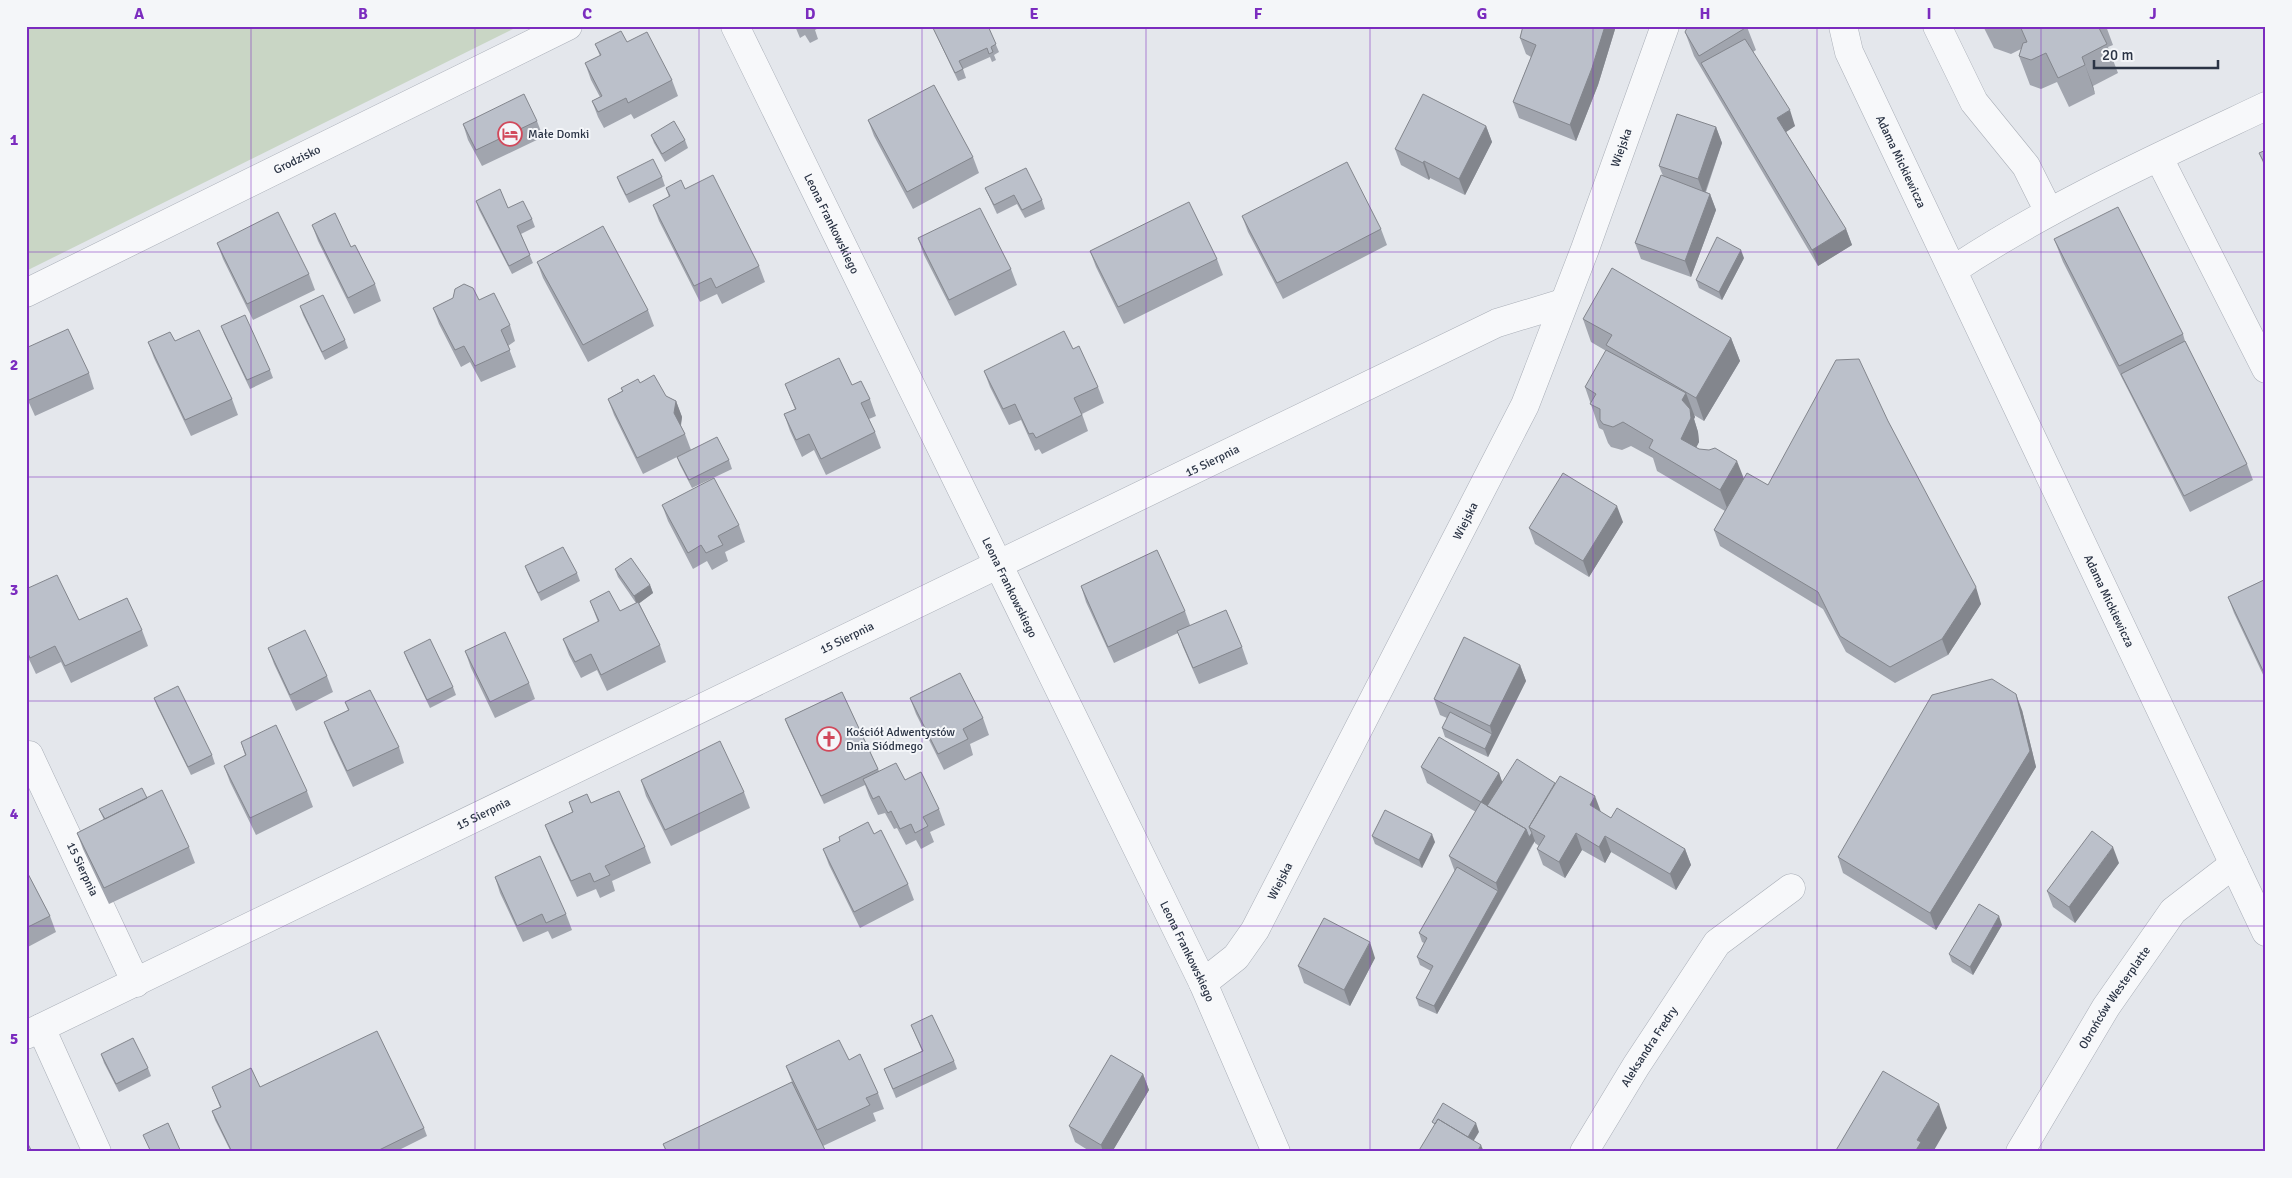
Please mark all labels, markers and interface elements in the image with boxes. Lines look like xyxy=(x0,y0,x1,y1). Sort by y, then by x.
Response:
text: A xyxy=(134,4,145,24)
text: B xyxy=(358,4,368,24)
text: C xyxy=(582,4,592,24)
text: D xyxy=(805,4,816,24)
text: E xyxy=(1029,4,1039,24)
text: F xyxy=(1254,4,1263,24)
text: G xyxy=(1477,4,1487,24)
text: H xyxy=(1700,4,1710,24)
text: I xyxy=(1926,4,1932,24)
text: J xyxy=(2149,4,2157,24)
scale bar xyxy=(2094,38,2218,70)
text: 20 m xyxy=(2102,46,2133,64)
street label: Adama Mickiewicza xyxy=(1873,113,1929,210)
hotel icon: Małe Domki xyxy=(497,121,523,147)
street label: Wiejska xyxy=(1607,126,1635,169)
place label: Małe Domki xyxy=(528,127,589,142)
text: 1 xyxy=(10,130,19,150)
street label: Grodzisko xyxy=(271,142,323,177)
street label: Leona Frankowskiego xyxy=(801,171,863,276)
text: 2 xyxy=(10,355,18,375)
street label: 15 Sierpnia xyxy=(1183,441,1242,480)
street label: Wiejska xyxy=(1450,500,1481,542)
street label: Leona Frankowskiego xyxy=(979,535,1041,640)
street label: Adama Mickiewicza xyxy=(2081,552,2137,650)
text: 3 xyxy=(10,580,18,600)
street label: 15 Sierpnia xyxy=(817,618,876,657)
place label: Kościół Adwentystów Dnia Siódmego xyxy=(846,725,955,754)
church icon: Kościół Adwentystów Dnia Siódmego xyxy=(816,726,842,752)
street label: 15 Sierpnia xyxy=(454,794,513,833)
text: 4 xyxy=(10,804,19,824)
street label: 15 Sierpnia xyxy=(63,840,102,899)
street label: Wiejska xyxy=(1264,860,1296,902)
street label: Leona Frankowskiego xyxy=(1157,899,1218,1004)
street label: Obrońców Westerplatte xyxy=(2075,943,2154,1052)
street label: Aleksandra Fredry xyxy=(1618,1003,1681,1090)
text: 5 xyxy=(10,1029,18,1049)

